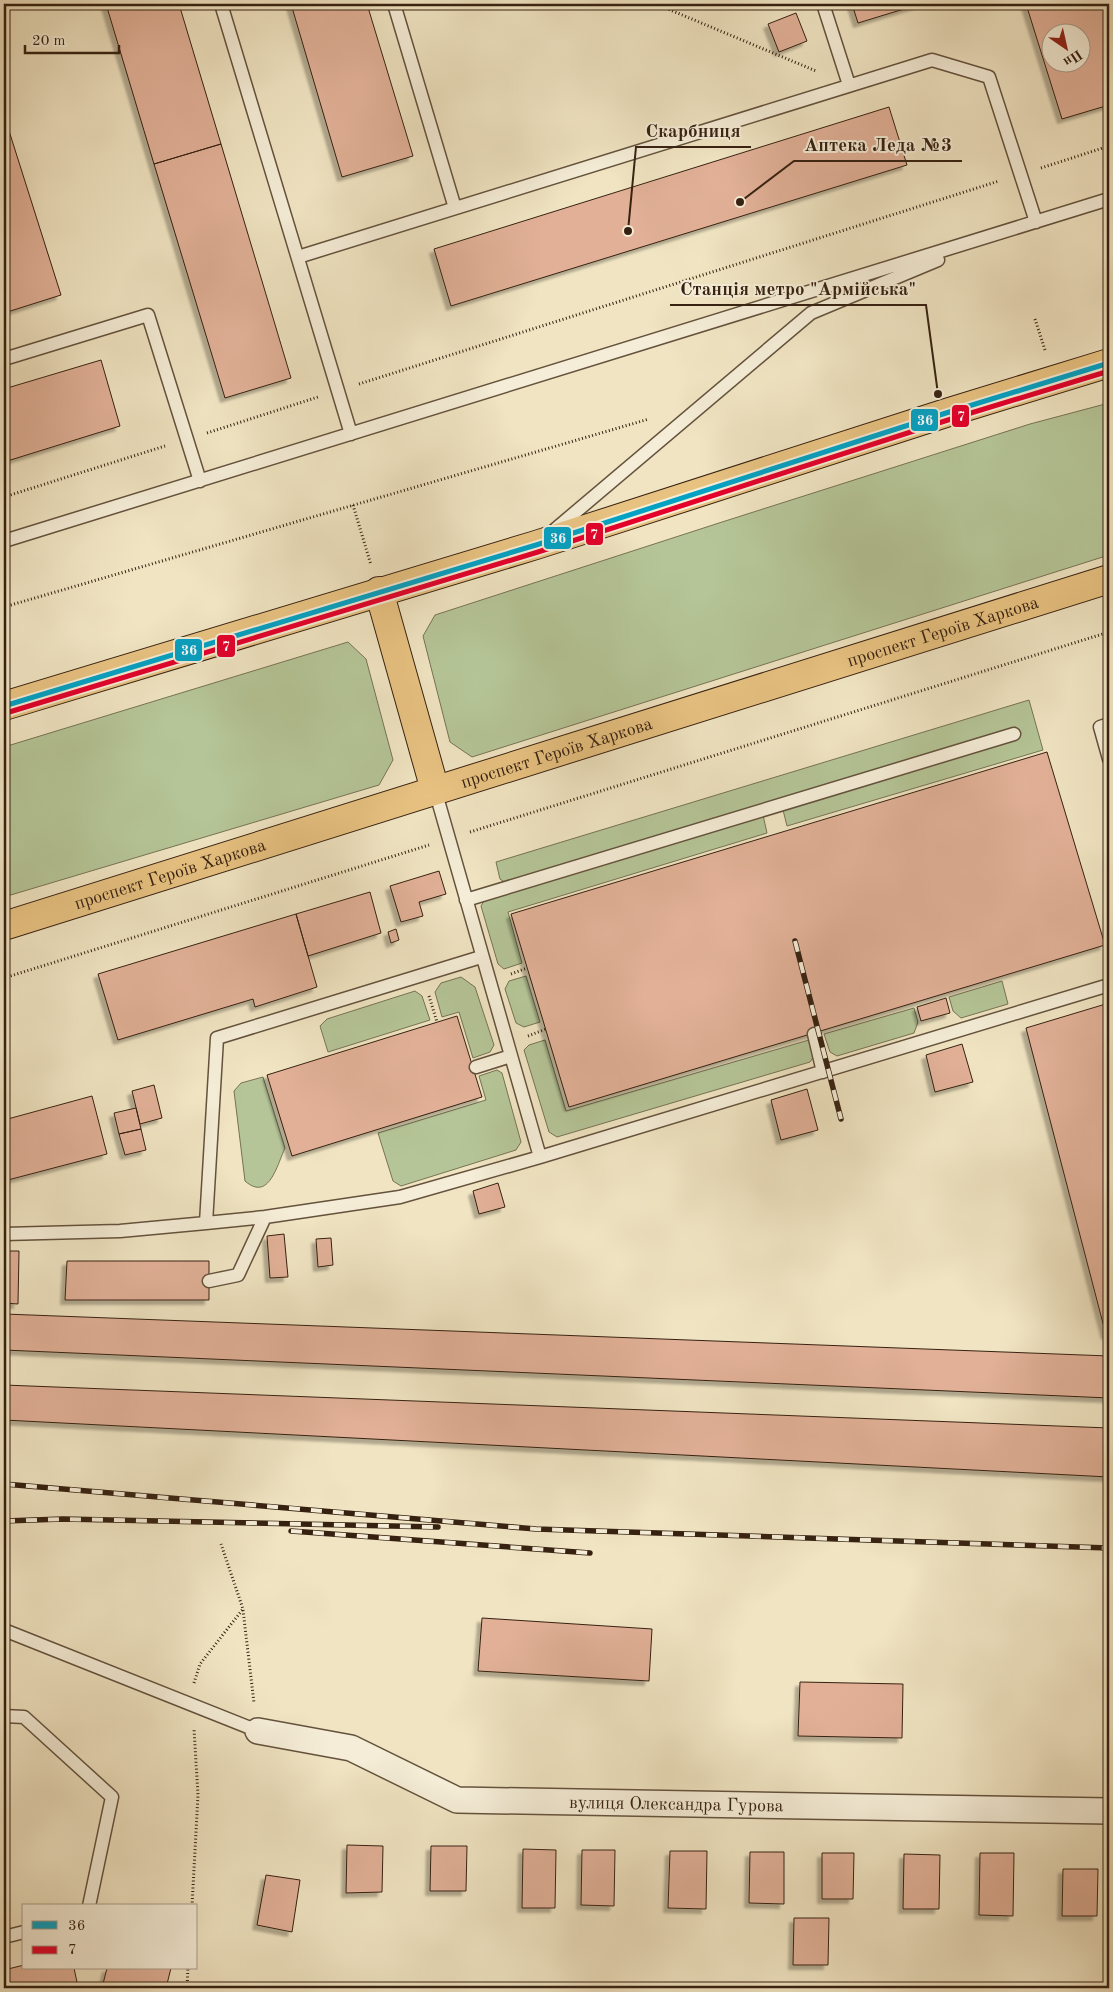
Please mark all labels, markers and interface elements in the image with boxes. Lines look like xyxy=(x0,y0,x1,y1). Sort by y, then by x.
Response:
scale bar xyxy=(25,22,119,54)
north arrow xyxy=(1040,22,1090,72)
text: 20 m xyxy=(32,34,66,49)
text: Пн xyxy=(1061,47,1085,69)
callout: Скарбниця xyxy=(636,113,751,147)
text: Скарбниця xyxy=(645,123,741,142)
callout: Аптека Леда №3 xyxy=(794,127,962,161)
text: Аптека Леда №3 xyxy=(804,137,952,156)
callout: Станція метро "Армійська" xyxy=(670,271,926,305)
text: Станція метро "Армійська" xyxy=(680,281,916,300)
line badge: 7 xyxy=(951,404,970,428)
line badge: 36 xyxy=(910,408,939,432)
text: 7 xyxy=(957,410,965,424)
text: 36 xyxy=(917,414,933,428)
line badge: 7 xyxy=(585,522,604,546)
line badge: 36 xyxy=(543,526,572,550)
text: 7 xyxy=(590,528,598,542)
text: 36 xyxy=(550,532,566,546)
street label: проспект Героїв Харкова xyxy=(845,594,1041,671)
line badge: 7 xyxy=(216,634,236,658)
line badge: 36 xyxy=(174,638,203,662)
text: 7 xyxy=(222,640,230,654)
text: 36 xyxy=(181,644,197,658)
street label: проспект Героїв Харкова xyxy=(459,715,655,792)
street label: проспект Героїв Харкова xyxy=(72,836,268,913)
street label: вулиця Олександра Гурова xyxy=(569,1794,784,1816)
legend xyxy=(22,1904,198,1970)
text: 36 xyxy=(68,1919,85,1934)
text: 7 xyxy=(68,1943,77,1958)

